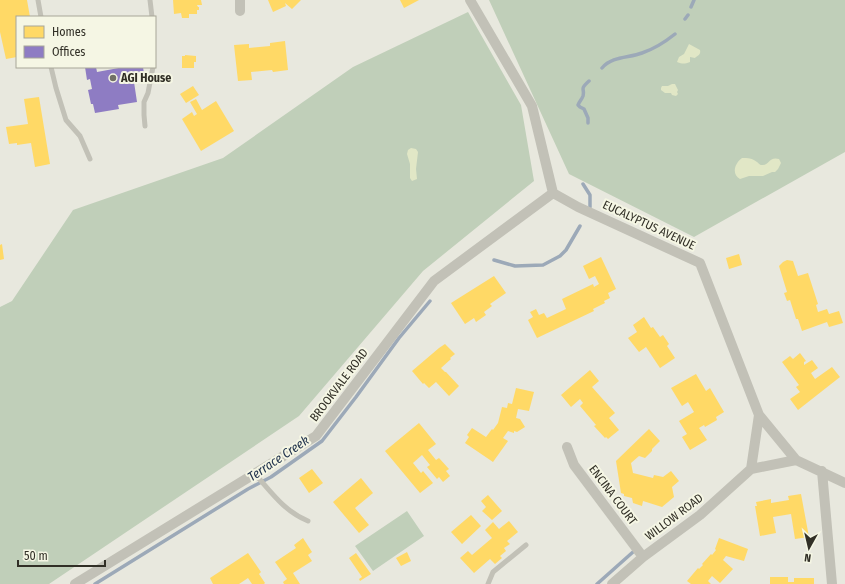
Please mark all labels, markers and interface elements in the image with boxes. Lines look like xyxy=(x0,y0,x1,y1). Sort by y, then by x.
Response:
legend xyxy=(16,16,156,68)
text: Homes xyxy=(52,25,86,39)
text: Offices xyxy=(52,45,85,59)
place label: AGI House xyxy=(120,71,171,85)
marker: AGI House xyxy=(108,73,118,83)
street label: EUCALYPTUS AVENUE xyxy=(601,197,698,253)
street label: BROOKVALE ROAD xyxy=(307,346,371,424)
water label: Terrace Creek xyxy=(245,432,312,484)
street label: ENCINA COURT xyxy=(586,462,640,528)
street label: WILLOW ROAD xyxy=(642,491,706,543)
north arrow xyxy=(789,528,829,568)
scale bar xyxy=(18,542,105,568)
text: 50 m xyxy=(24,549,48,563)
text: N xyxy=(804,551,812,564)

